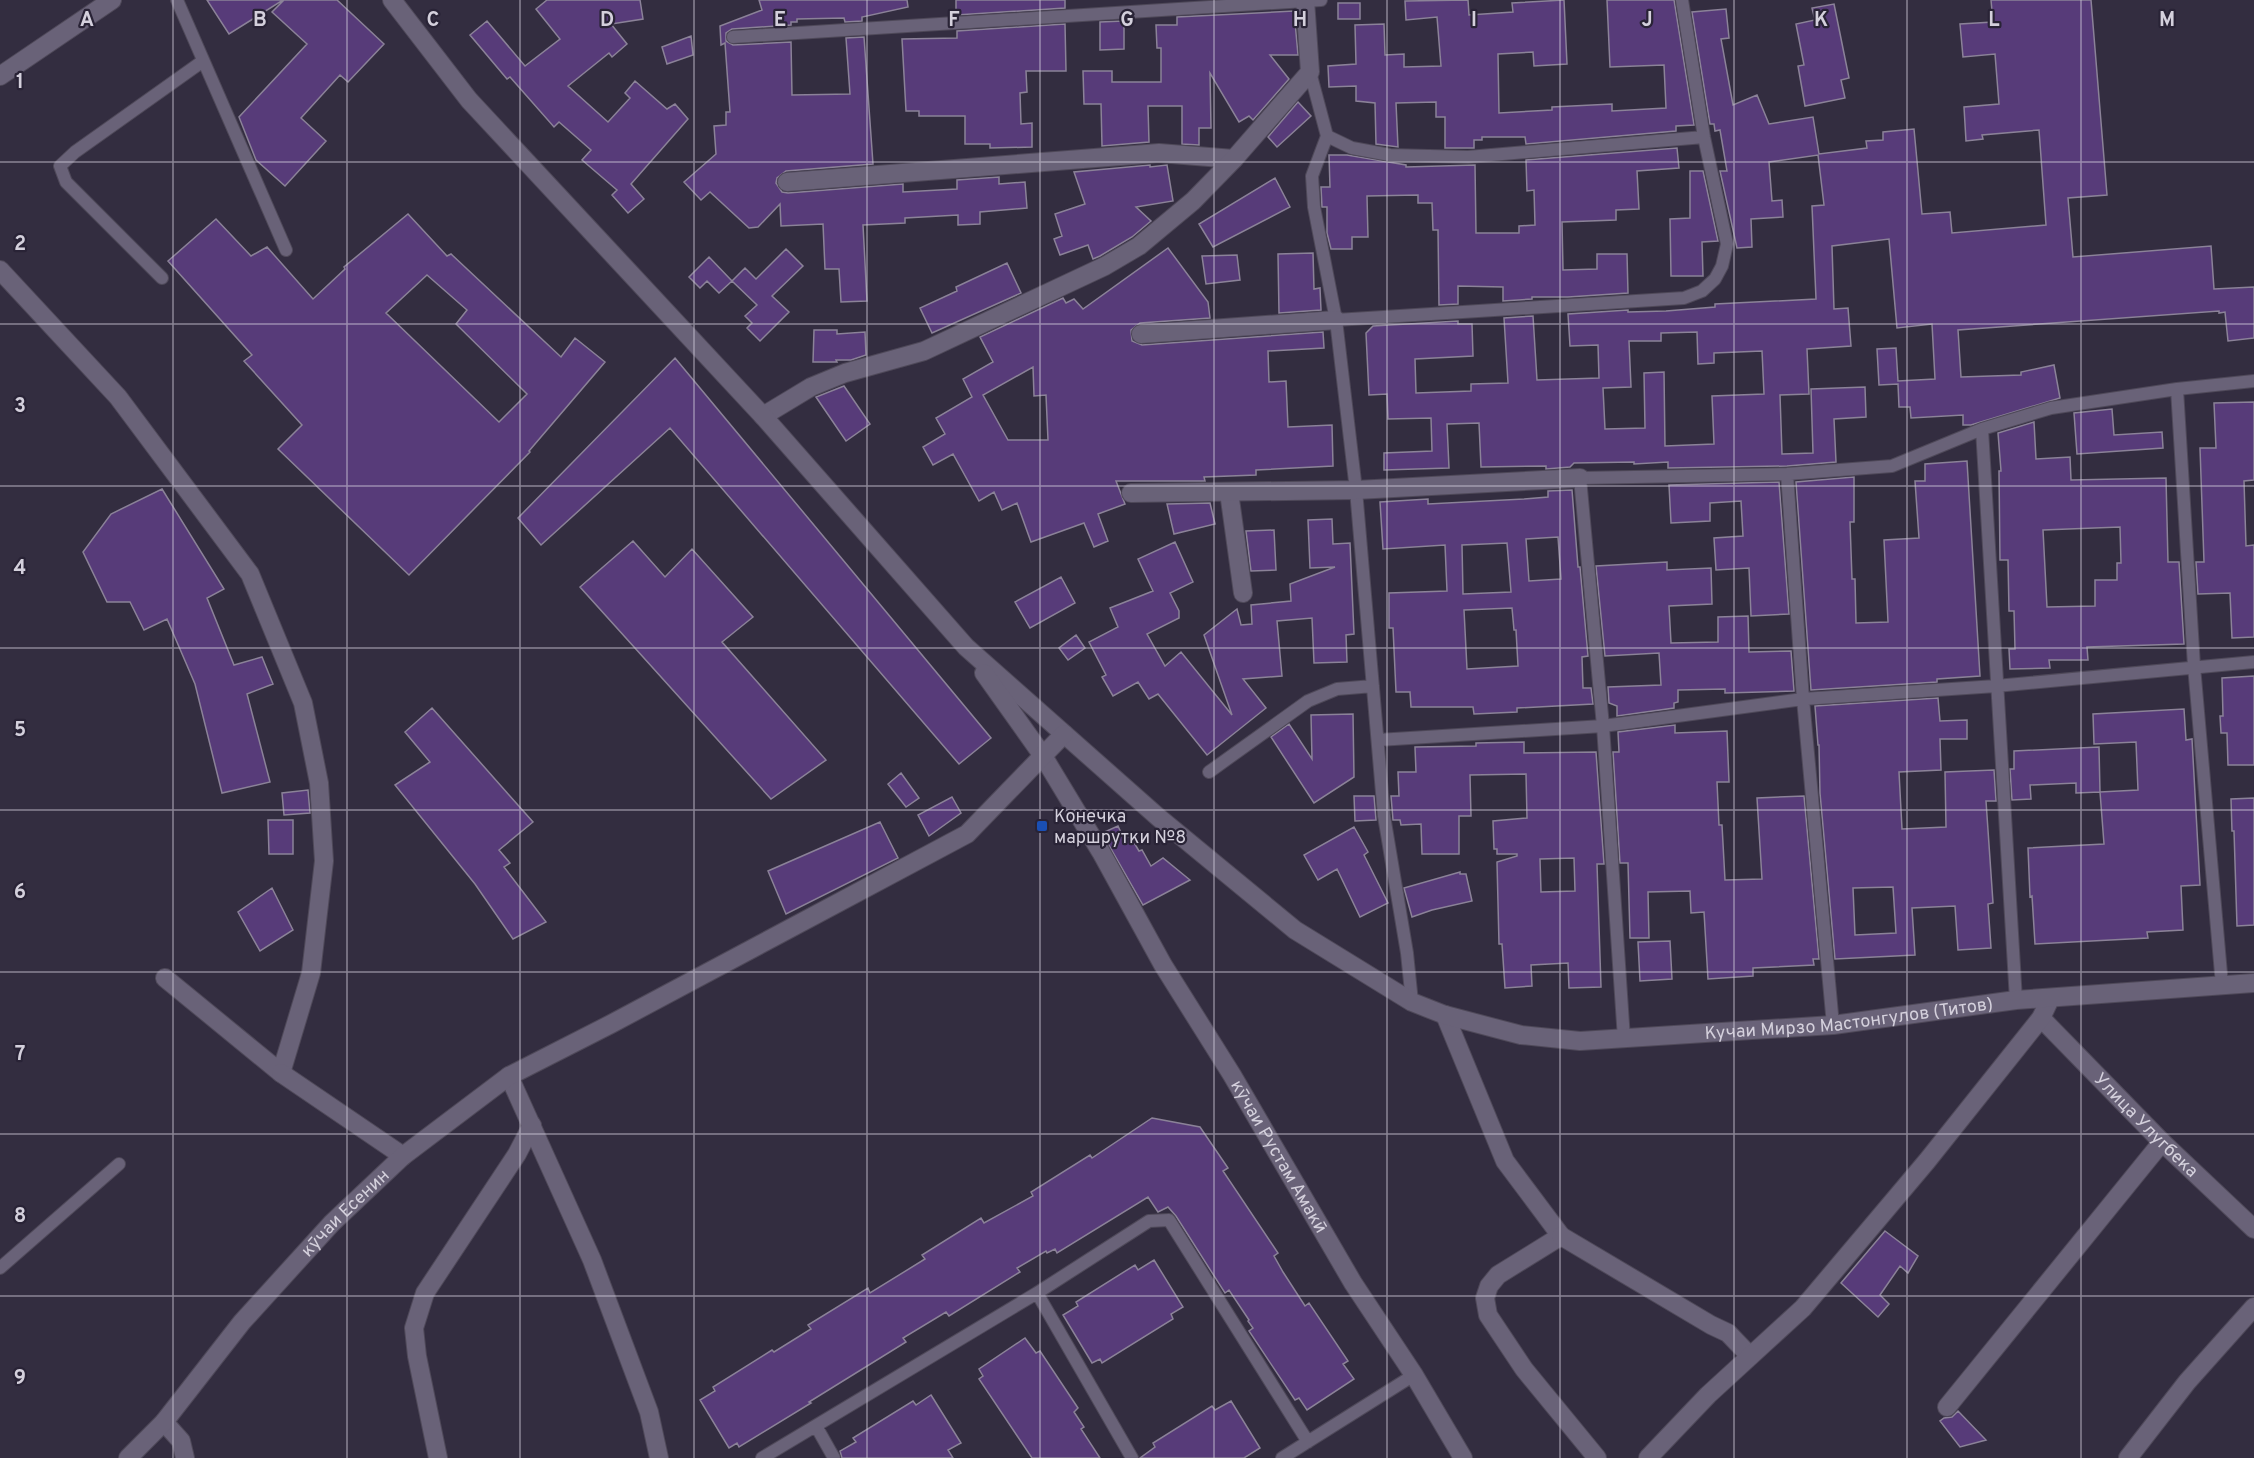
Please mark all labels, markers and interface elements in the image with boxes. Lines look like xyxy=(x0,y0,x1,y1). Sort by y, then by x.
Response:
text: A xyxy=(80,8,94,34)
text: B xyxy=(253,8,267,34)
text: C xyxy=(427,8,439,34)
text: D xyxy=(600,8,614,34)
text: E xyxy=(774,8,786,34)
text: F xyxy=(948,8,960,34)
text: G xyxy=(1120,8,1134,34)
text: H xyxy=(1293,8,1307,34)
text: I xyxy=(1471,8,1477,34)
text: J xyxy=(1641,8,1653,34)
text: K xyxy=(1814,8,1828,34)
text: L xyxy=(1988,8,2000,34)
text: M xyxy=(2159,8,2175,34)
text: 1 xyxy=(16,70,24,96)
text: 2 xyxy=(14,232,26,258)
text: 3 xyxy=(14,394,26,420)
text: 4 xyxy=(14,556,26,582)
text: 5 xyxy=(14,718,26,744)
place label: Конечка маршрутки №8 xyxy=(1054,806,1186,850)
marker: Конечка маршрутки №8 xyxy=(1035,819,1049,833)
text: 6 xyxy=(14,880,26,906)
street label: Кучаи Мирзо Мастонгулов (Титов) xyxy=(1704,993,1995,1046)
text: 7 xyxy=(15,1042,25,1068)
street label: Улица Улугбека xyxy=(2088,1069,2202,1183)
street label: кӯчаи Рустам Амакӣ xyxy=(1224,1076,1332,1238)
street label: кӯчаи Есенин xyxy=(297,1165,395,1262)
text: 8 xyxy=(14,1204,26,1230)
text: 9 xyxy=(14,1366,26,1392)

